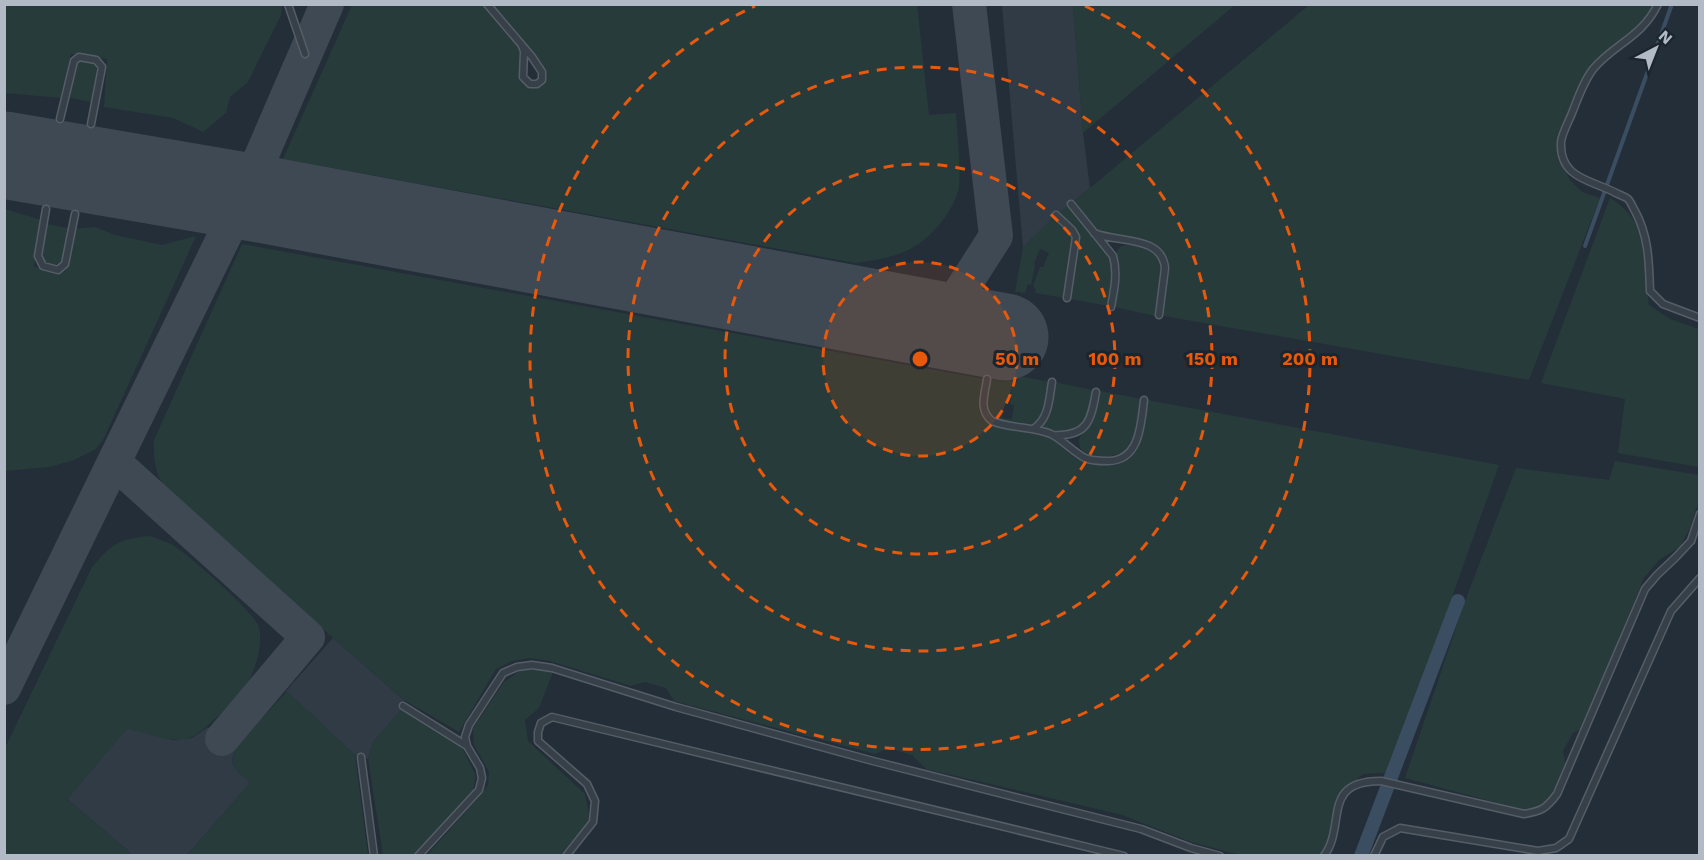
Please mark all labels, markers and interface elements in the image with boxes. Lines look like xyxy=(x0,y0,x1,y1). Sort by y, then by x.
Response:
north arrow xyxy=(1626,18,1686,78)
text: N xyxy=(1655,26,1676,48)
text: 50 m xyxy=(995,348,1039,369)
text: 100 m xyxy=(1088,348,1142,369)
text: 150 m xyxy=(1186,348,1238,369)
text: 200 m xyxy=(1282,348,1338,369)
centre of rings xyxy=(910,349,930,369)

